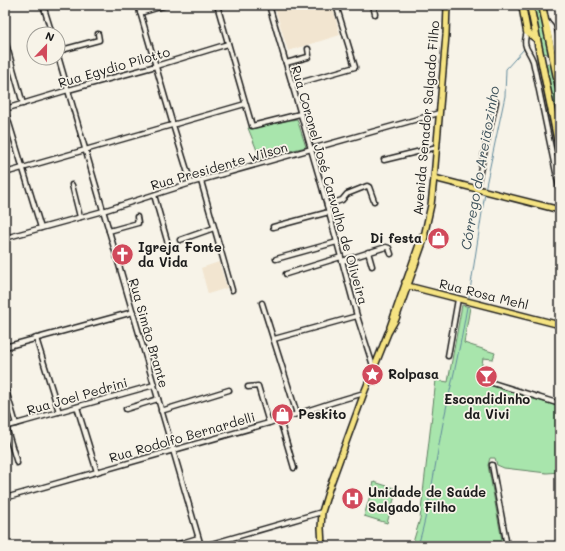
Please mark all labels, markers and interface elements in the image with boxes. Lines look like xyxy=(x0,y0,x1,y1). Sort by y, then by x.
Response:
street label: Avenida Senador Salgado Filho xyxy=(409,20,443,216)
north arrow xyxy=(26,26,66,66)
text: N xyxy=(43,28,57,45)
street label: Rua Egydio Pilotto xyxy=(56,42,172,91)
street label: Rua Coronel José Carvalho de Oliveira xyxy=(288,63,373,306)
water label: Córrego do Areiãozinho xyxy=(456,84,503,251)
street label: Rua Presidente Wilson xyxy=(148,138,289,193)
shop icon: Di festa xyxy=(425,225,451,251)
place label: Di festa xyxy=(370,229,422,246)
place label: Igreja Fonte da Vida xyxy=(138,238,222,270)
church icon: Igreja Fonte da Vida xyxy=(109,241,135,267)
street label: Rua Rosa Mehl xyxy=(438,274,530,313)
street label: Rua Simão Brante xyxy=(126,276,173,390)
place icon: Rolpasa xyxy=(359,361,385,387)
bar icon: Escondidinho da Vivi xyxy=(474,364,500,390)
place label: Rolpasa xyxy=(388,365,439,382)
street label: Rua Joel Pedrini xyxy=(25,373,129,418)
place label: Escondidinho da Vivi xyxy=(444,390,530,422)
shop icon: Peskito xyxy=(269,401,295,427)
place label: Peskito xyxy=(298,405,346,422)
street label: Rua Rodolfo Bernardelli xyxy=(107,408,257,466)
place label: Unidade de Saúde Salgado Filho xyxy=(368,483,486,515)
hospital icon: Unidade de Saúde Salgado Filho xyxy=(339,486,365,512)

